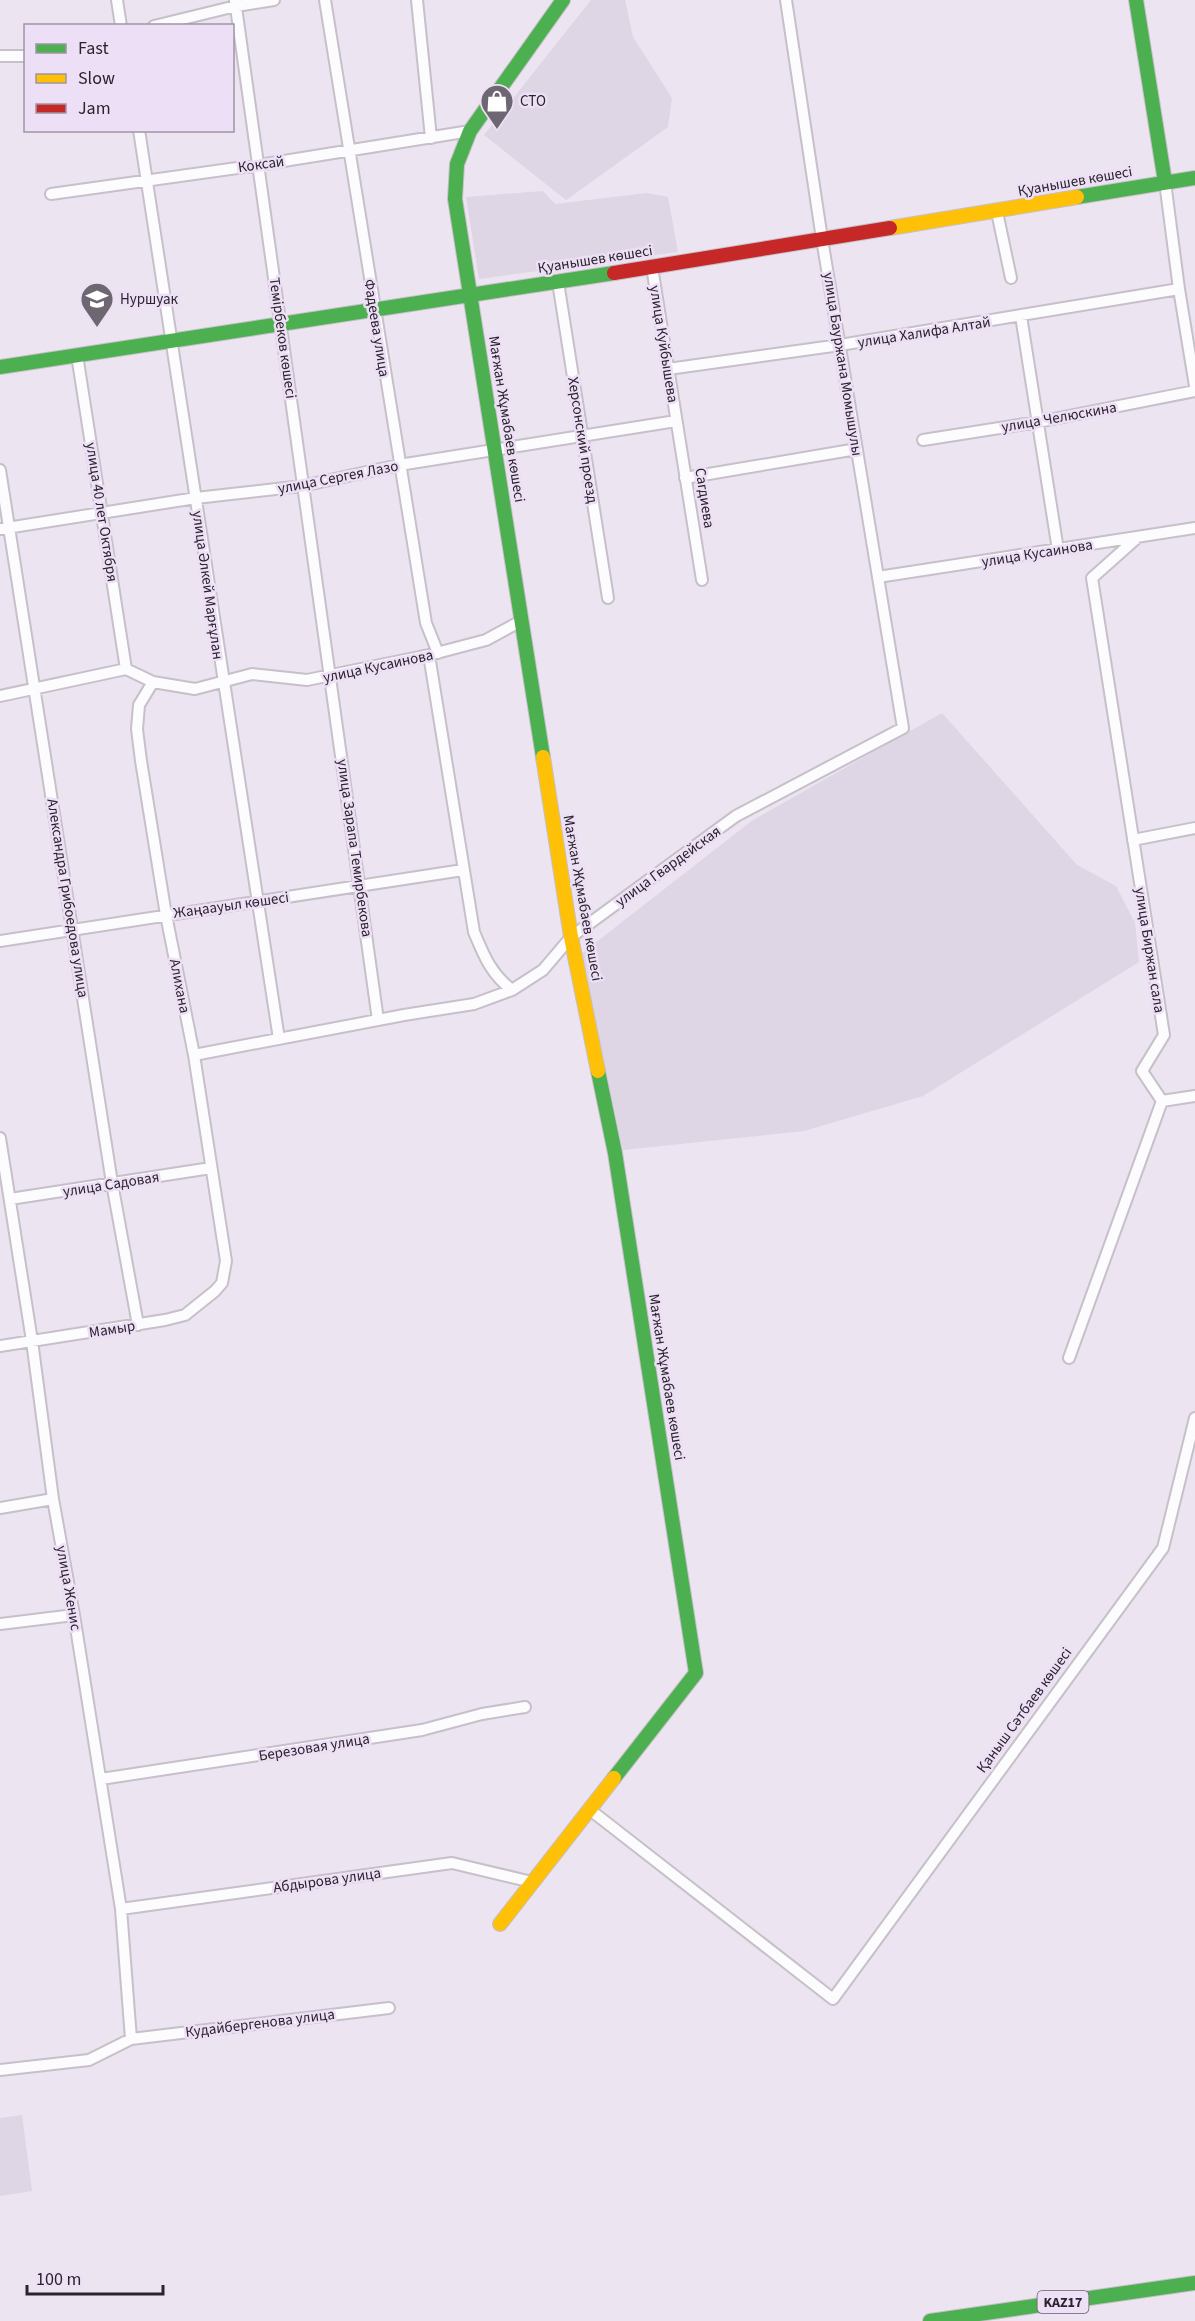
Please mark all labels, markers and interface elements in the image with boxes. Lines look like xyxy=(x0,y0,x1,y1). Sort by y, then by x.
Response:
legend xyxy=(24,24,234,132)
text: Fast xyxy=(78,36,109,61)
text: Slow xyxy=(78,66,115,91)
shop icon: СТО xyxy=(479,83,515,130)
place label: СТО xyxy=(520,91,546,112)
text: Jam xyxy=(78,96,111,121)
street label: Коксай xyxy=(237,151,286,178)
street label: Қуанышев көшесі xyxy=(1016,161,1134,202)
street label: Қуанышев көшесі xyxy=(536,240,654,279)
street label: улица Бауржана Момышулы xyxy=(818,271,867,457)
street label: Темірбеков көшесі xyxy=(264,276,301,400)
street label: Фадеева улица xyxy=(358,278,395,378)
school or university icon: Нуршуак xyxy=(79,281,115,328)
street label: улица Куйбышева xyxy=(644,284,683,404)
place label: Нуршуак xyxy=(120,289,179,310)
street label: улица Халифа Алтай xyxy=(856,312,992,353)
street label: Мағжан Жұмабаев көшесі xyxy=(483,334,530,504)
street label: Херсонский проезд xyxy=(562,375,603,505)
street label: улица Челюскина xyxy=(1000,397,1118,438)
street label: улица 40 лет Октября xyxy=(80,441,123,583)
street label: улица Сергея Лазо xyxy=(276,456,400,499)
street label: Сагдиева xyxy=(689,466,720,530)
street label: улица Әлкей Марғұлан xyxy=(187,509,228,661)
street label: улица Кусаинова xyxy=(980,534,1094,573)
street label: улица Кусаинова xyxy=(321,645,435,688)
street label: улица Зарапа Темирбекова xyxy=(332,758,377,938)
street label: Александра Грибоедова улица xyxy=(41,797,94,999)
street label: Мағжан Жұмабаев көшесі xyxy=(558,813,607,983)
street label: улица Гвардейская xyxy=(611,821,725,912)
street label: улица Биржан сала xyxy=(1129,886,1170,1014)
street label: Жаңаауыл көшесі xyxy=(172,887,290,924)
street label: Алихана xyxy=(164,957,195,1015)
street label: улица Садовая xyxy=(61,1166,161,1202)
street label: Мағжан Жұмабаев көшесі xyxy=(643,1292,690,1462)
street label: Мамыр xyxy=(88,1315,137,1343)
street label: улица Женис xyxy=(51,1544,86,1632)
street label: Қаныш Сәтбаев көшесі xyxy=(972,1643,1077,1777)
street label: Березовая улица xyxy=(257,1728,371,1767)
street label: Абдырова улица xyxy=(272,1863,382,1898)
street label: Кудайбергенова улица xyxy=(184,2004,336,2043)
scale bar xyxy=(27,2258,164,2296)
text: 100 m xyxy=(36,2267,81,2292)
road number: KAZ17 xyxy=(1038,2291,1088,2313)

